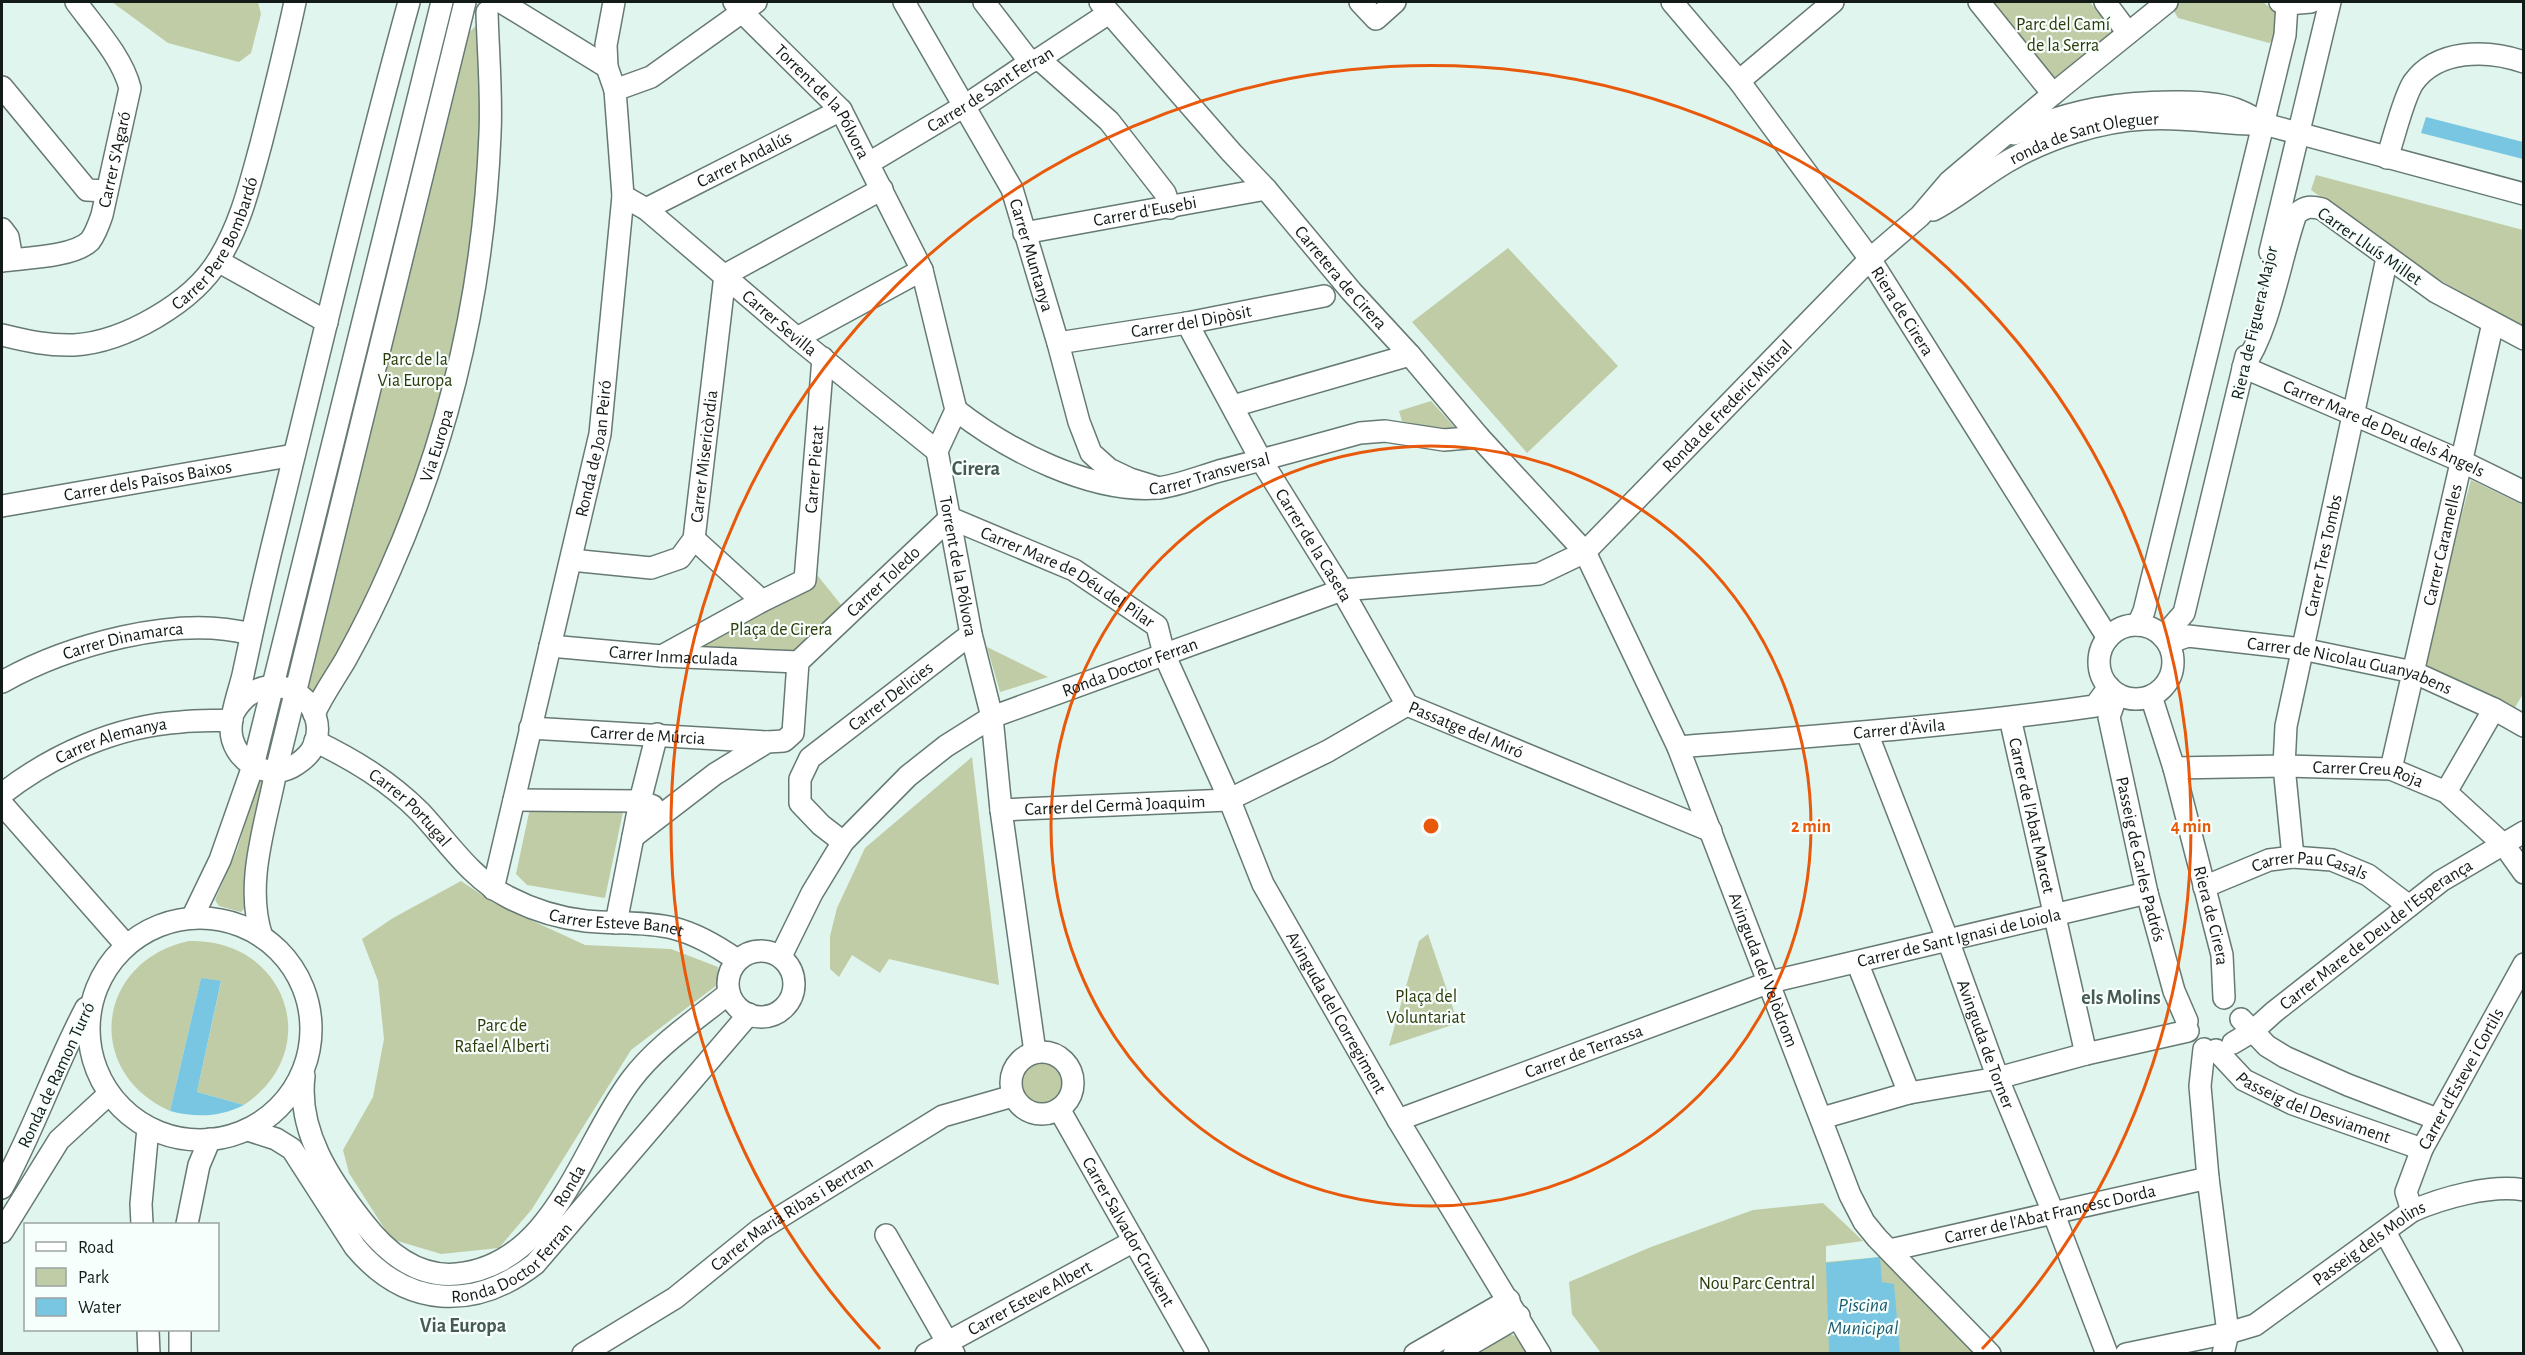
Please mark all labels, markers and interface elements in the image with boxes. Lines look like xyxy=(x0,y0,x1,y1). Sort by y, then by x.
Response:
park label: Parc del Camí de la Serra xyxy=(2016,16,2111,55)
street label: Torrent de la Pólvora xyxy=(770,41,872,162)
street label: Carrer de Sant Ferran xyxy=(924,44,1057,136)
street label: Carrer S'Agaró xyxy=(96,110,135,210)
street label: ronda de Sant Oleguer xyxy=(2006,110,2159,169)
street label: Carrer Andalús xyxy=(694,129,795,192)
street label: Carrer Pere Bombardó xyxy=(169,175,262,314)
street label: Carrer d'Eusebi xyxy=(1092,194,1198,230)
street label: Carrer Muntanya xyxy=(1005,197,1056,314)
street label: Carrer Lluís Millet xyxy=(2314,204,2425,290)
street label: Carretera de Cirera xyxy=(1291,223,1390,333)
street label: Riera de Figuera Major xyxy=(2229,245,2281,402)
street label: Riera de Cirera xyxy=(1867,264,1937,360)
street label: Carrer Sevilla xyxy=(738,287,820,360)
street label: Carrer del Dipòsit xyxy=(1130,302,1253,342)
street label: Ronda de Frederic Mistral xyxy=(1660,337,1796,476)
park label: Parc de la Via Europa xyxy=(377,351,453,390)
street label: Carrer Mare de Deu dels Àngels xyxy=(2280,377,2487,481)
street label: Ronda de Joan Peiró xyxy=(573,379,615,519)
street label: Carrer Misericòrdia xyxy=(688,389,721,524)
street label: Via Europa xyxy=(417,407,457,485)
street label: Carrer Pietat xyxy=(802,425,828,514)
street label: Carrer Transversal xyxy=(1149,450,1272,498)
street label: Carrer dels Països Baixos xyxy=(63,458,233,505)
district label: Cirera xyxy=(952,459,1001,479)
street label: Carrer Caramelles xyxy=(2421,482,2466,608)
street label: Carrer de la Caseta xyxy=(1271,486,1355,605)
street label: Carrer Tres Tombs xyxy=(2302,493,2346,618)
street label: Torrent de la Pólvora xyxy=(936,495,979,638)
street label: Carrer Mare de Déu del Pilar xyxy=(978,524,1158,632)
street label: Carrer Toledo xyxy=(844,543,924,621)
street label: Carrer Dinamarca xyxy=(61,620,184,664)
park label: Plaça de Cirera xyxy=(730,621,832,639)
street label: Ronda Doctor Ferran xyxy=(1060,635,1200,701)
street label: Carrer de Nicolau Guanyabens xyxy=(2246,635,2454,698)
street label: Carrer Inmaculada xyxy=(608,643,738,669)
street label: Carrer Delicies xyxy=(845,659,937,735)
street label: Passatge del Miró xyxy=(1406,699,1526,762)
street label: Carrer Alemanya xyxy=(53,715,168,768)
street label: Carrer d'Àvila xyxy=(1853,716,1946,743)
street label: Carrer de Múrcia xyxy=(590,724,706,748)
street label: Carrer de l'Abat Marcet xyxy=(2005,736,2057,896)
street label: Carrer Creu Roja xyxy=(2312,759,2426,791)
street label: Carrer Portugal xyxy=(365,766,454,851)
street label: Passeig de Carles Padrós xyxy=(2112,775,2168,944)
street label: Carrer del Germà Joaquim xyxy=(1024,793,1206,819)
centre of rings xyxy=(1421,816,1441,836)
text: 2 min xyxy=(1791,818,1831,836)
text: 4 min xyxy=(2171,818,2211,836)
street label: Carrer Pau Casals xyxy=(2249,849,2370,884)
street label: Carrer Mare de Deu de l'Esperança xyxy=(2277,856,2476,1014)
street label: Riera de Cirera xyxy=(2190,864,2230,966)
street label: Avinguda del Velòdrom xyxy=(1725,890,1800,1050)
street label: Carrer Esteve Banet xyxy=(547,906,686,941)
street label: Carrer de Sant Ignasi de Loiola xyxy=(1856,906,2063,971)
street label: Avinguda del Corregiment xyxy=(1282,929,1389,1097)
street label: Avinguda de Torner xyxy=(1953,977,2017,1112)
park label: Plaça del Voluntariat xyxy=(1386,988,1466,1027)
district label: els Molins xyxy=(2081,988,2161,1008)
street label: Ronda de Ramon Turró xyxy=(15,1000,99,1151)
street label: Carrer d'Esteve i Cortils xyxy=(2415,1006,2508,1153)
park label: Parc de Rafael Alberti xyxy=(454,1017,550,1056)
street label: Carrer de Terrassa xyxy=(1523,1022,1645,1082)
street label: Passeig del Desviament xyxy=(2232,1069,2393,1147)
street label: Carrer Marià Ribas i Bertran xyxy=(708,1154,876,1275)
street label: Carrer Salvador Cruixent xyxy=(1078,1154,1177,1310)
street label: Ronda xyxy=(551,1162,589,1210)
street label: Carrer de l'Abat Francesc Dorda xyxy=(1943,1182,2157,1247)
street label: Passeig dels Molins xyxy=(2310,1198,2428,1290)
street label: Ronda Doctor Ferran xyxy=(451,1220,576,1306)
legend xyxy=(24,1223,219,1331)
text: Road xyxy=(78,1239,114,1257)
street label: Carrer Esteve Albert xyxy=(965,1258,1095,1339)
text: Park xyxy=(78,1269,110,1287)
park label: Nou Parc Central xyxy=(1699,1275,1815,1293)
water label: Piscina Municipal xyxy=(1827,1295,1899,1338)
text: Water xyxy=(78,1299,121,1317)
district label: Via Europa xyxy=(420,1316,507,1336)

